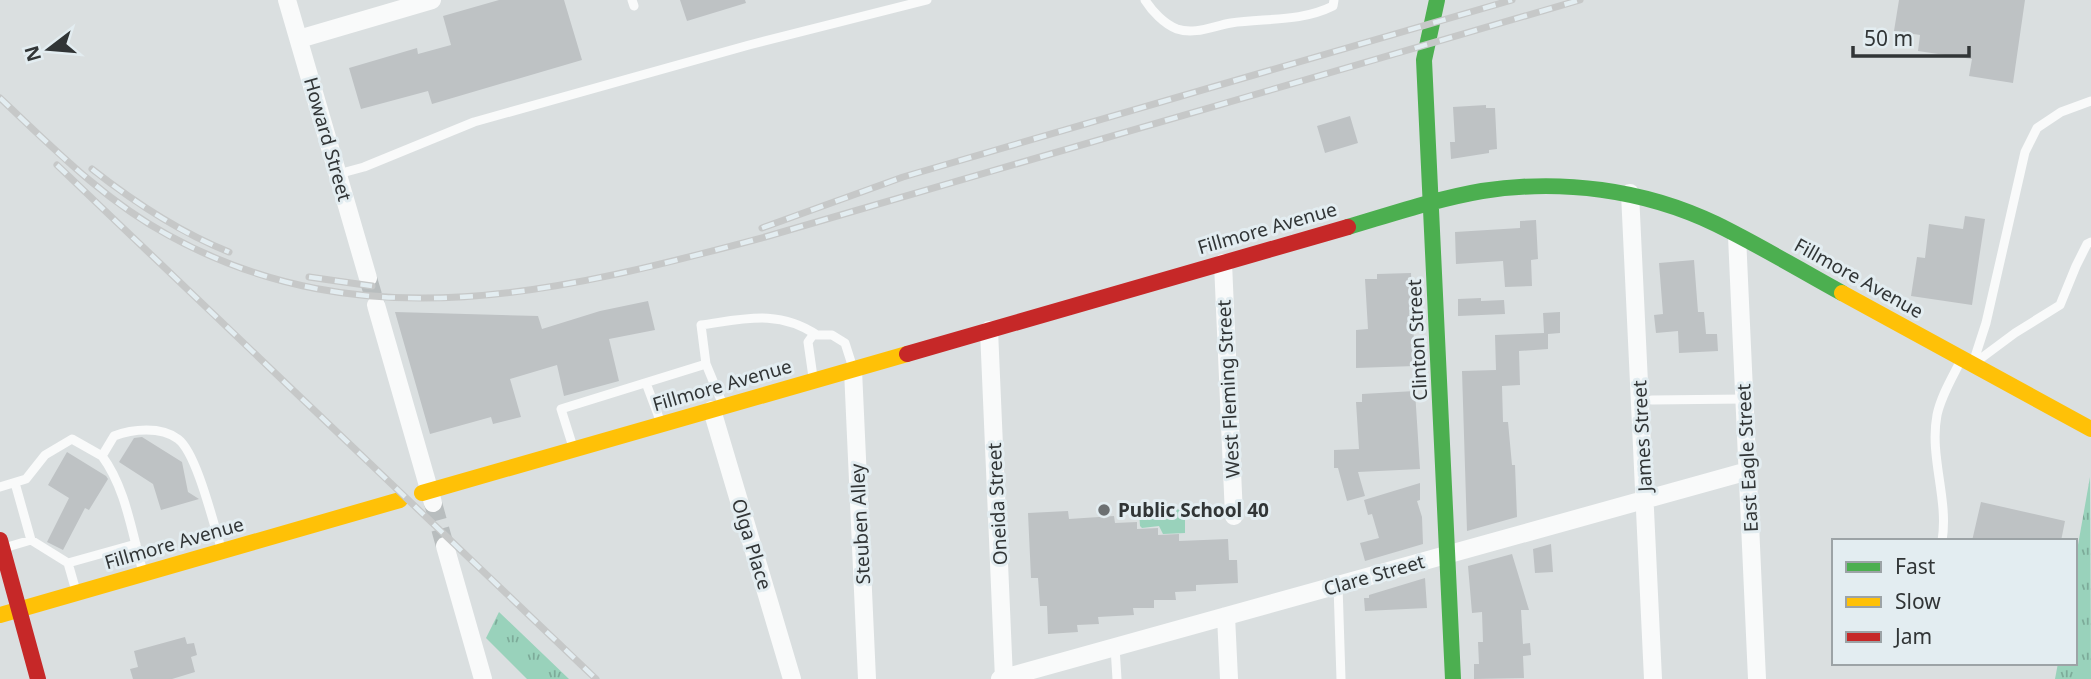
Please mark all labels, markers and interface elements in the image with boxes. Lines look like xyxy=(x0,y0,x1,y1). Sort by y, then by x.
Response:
north arrow xyxy=(14,14,84,84)
scale bar xyxy=(1853,14,1968,58)
text: 50 m xyxy=(1864,24,1913,52)
text: N xyxy=(18,43,47,65)
street label: Howard Street xyxy=(298,74,358,204)
street label: Fillmore Avenue xyxy=(1194,196,1340,260)
street label: Fillmore Avenue xyxy=(1790,232,1928,324)
street label: Clinton Street xyxy=(1401,278,1433,401)
street label: West Fleming Street xyxy=(1210,299,1246,479)
street label: Fillmore Avenue xyxy=(649,353,795,417)
street label: James Street xyxy=(1626,380,1658,494)
street label: East Eagle Street xyxy=(1730,383,1764,533)
street label: Oneida Street xyxy=(981,442,1013,566)
street label: Steuben Alley xyxy=(844,463,876,585)
street label: Olga Place xyxy=(726,495,778,593)
place label: Public School 40 xyxy=(1118,497,1269,523)
marker: Public School 40 xyxy=(1096,502,1112,518)
street label: Fillmore Avenue xyxy=(101,511,247,575)
legend xyxy=(1832,539,2077,665)
street label: Clare Street xyxy=(1321,548,1428,602)
text: Fast xyxy=(1895,552,1936,580)
text: Slow xyxy=(1895,587,1941,615)
text: Jam xyxy=(1893,622,1932,650)

